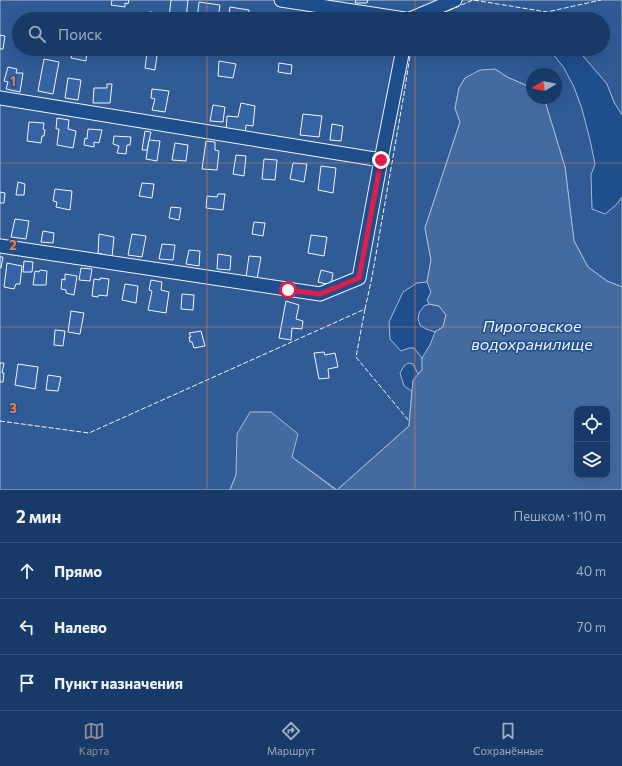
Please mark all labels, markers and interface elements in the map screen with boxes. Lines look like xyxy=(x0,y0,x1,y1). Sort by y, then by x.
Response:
search box xyxy=(12,12,610,56)
icon: search xyxy=(26,23,48,45)
text: Поиск xyxy=(58,25,102,43)
north arrow xyxy=(526,68,562,104)
text: 1 xyxy=(10,73,16,89)
route end xyxy=(372,151,390,169)
text: 2 xyxy=(9,237,17,253)
route start xyxy=(279,281,297,299)
water label: Пироговское водохранилище xyxy=(471,316,593,353)
text: 3 xyxy=(9,400,17,416)
map controls xyxy=(574,406,610,478)
button: locate xyxy=(574,406,610,442)
button: layers xyxy=(574,442,610,478)
text: 2 мин xyxy=(16,506,61,527)
text: Пешком · 110 m xyxy=(514,508,606,524)
icon: ahead xyxy=(16,560,38,582)
text: Прямо xyxy=(54,562,102,580)
text: 40 m xyxy=(576,563,606,579)
icon: left xyxy=(16,616,38,638)
text: Налево xyxy=(54,618,107,636)
text: 70 m xyxy=(577,619,606,635)
icon: arrive xyxy=(16,672,38,694)
text: Пункт назначения xyxy=(54,674,183,692)
tab: Карта xyxy=(79,720,109,757)
tab: Маршрут xyxy=(267,720,315,757)
tab: Сохранённые xyxy=(473,720,543,757)

